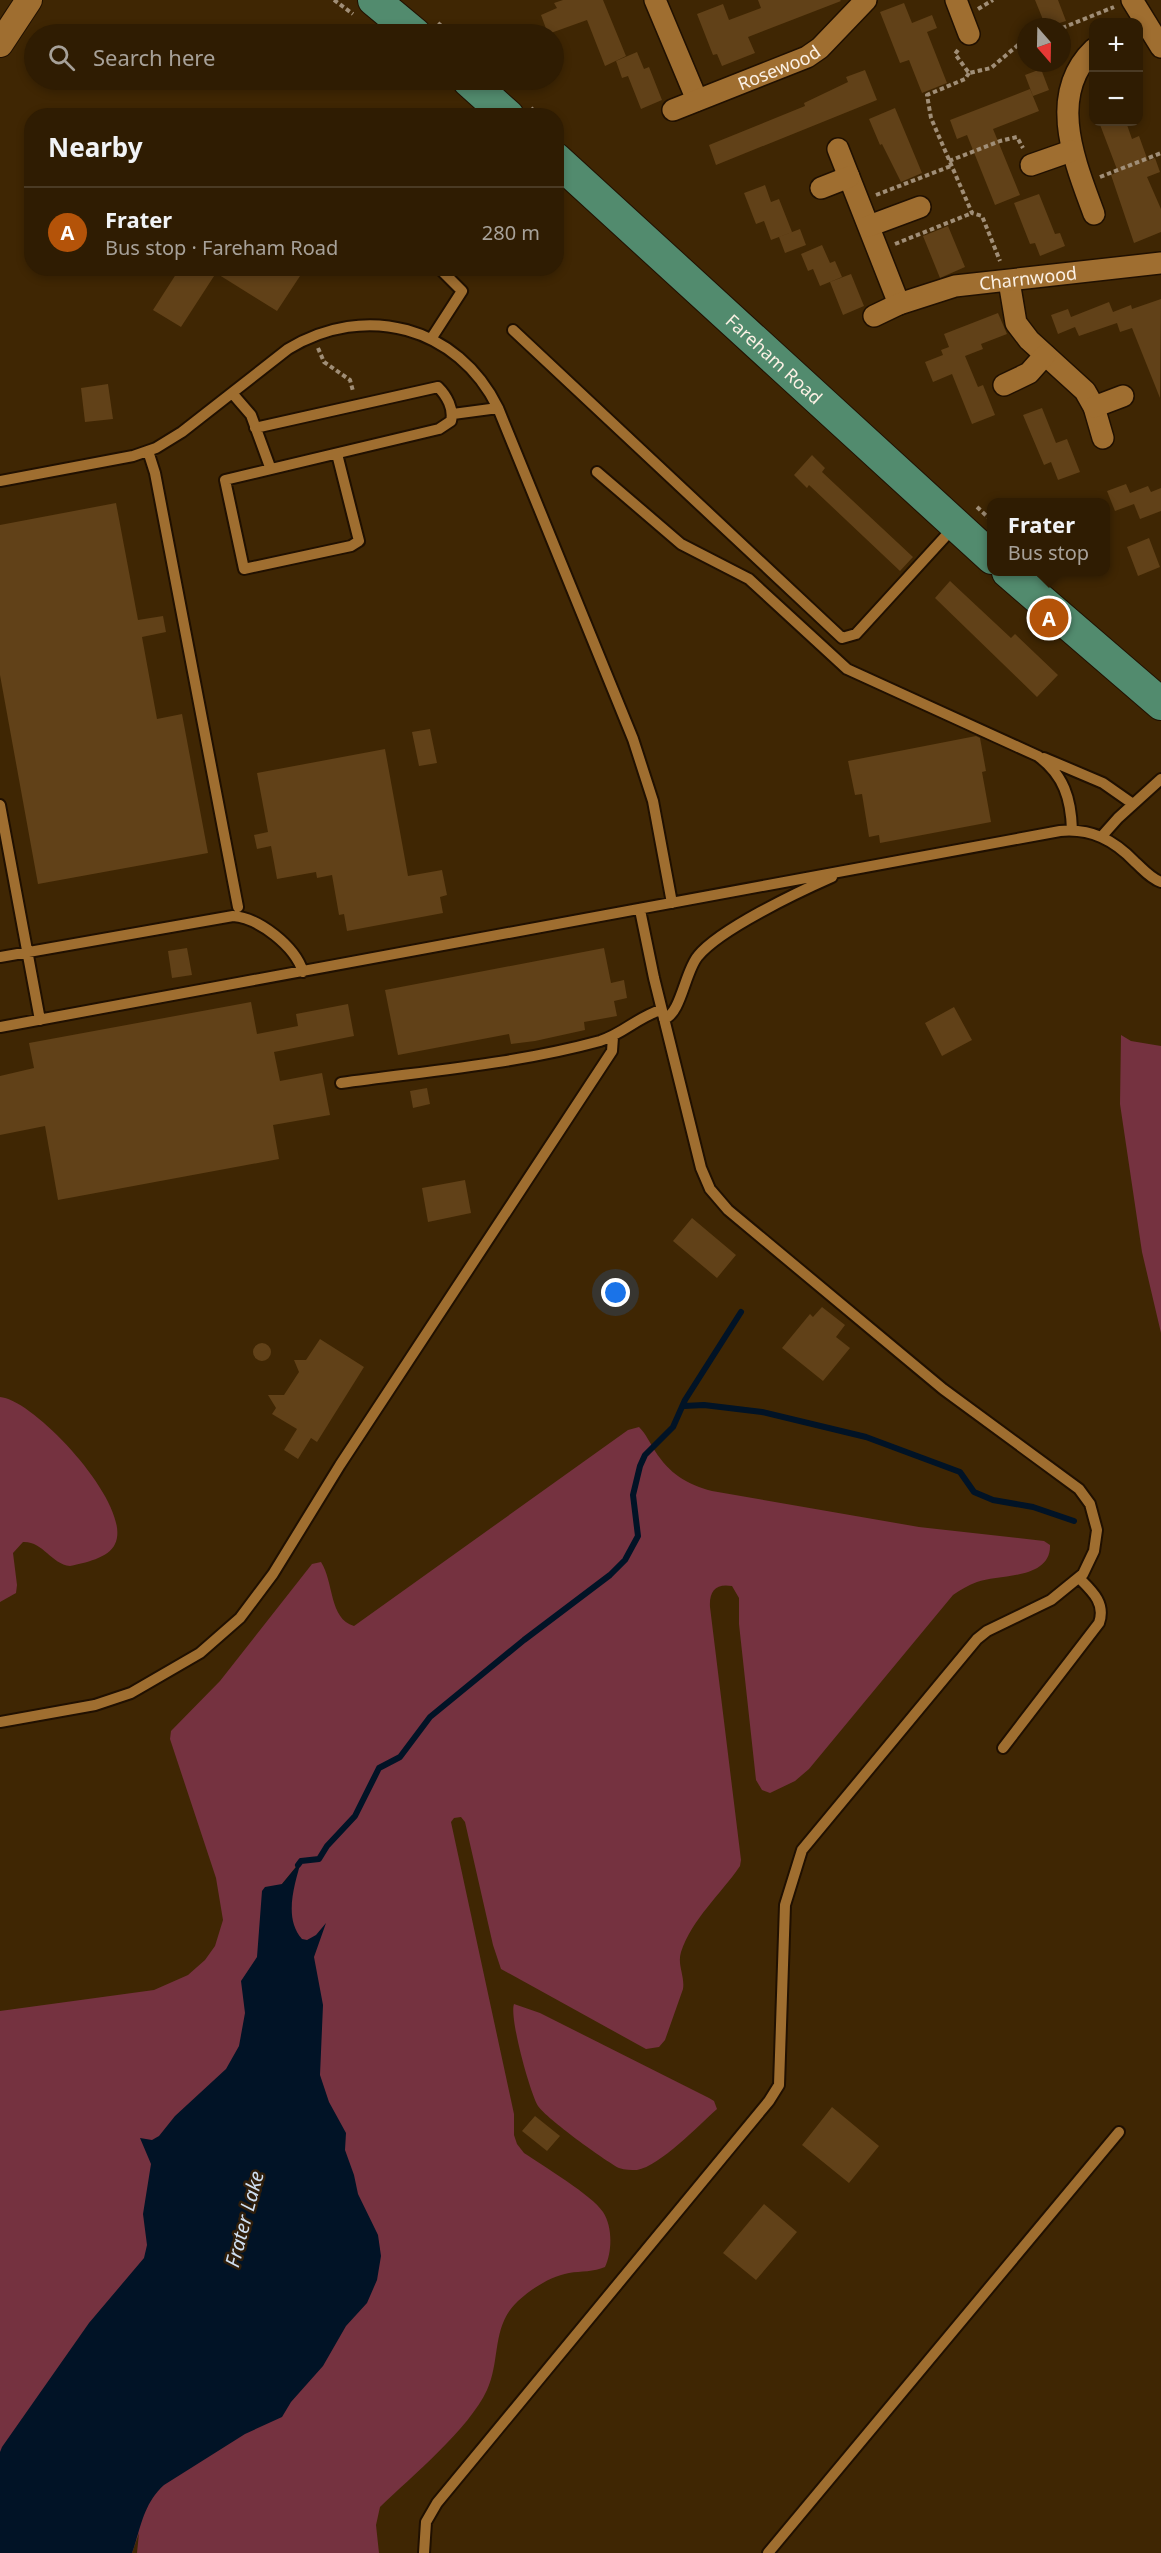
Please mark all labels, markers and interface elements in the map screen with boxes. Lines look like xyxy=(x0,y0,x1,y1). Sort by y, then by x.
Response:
north arrow xyxy=(1017,18,1071,72)
map controls xyxy=(1089,18,1143,126)
button: + xyxy=(1089,18,1143,72)
search box xyxy=(24,24,564,90)
street label: Rosewood xyxy=(734,39,825,95)
icon: search xyxy=(45,41,78,74)
text: Search here xyxy=(93,42,215,72)
button: − xyxy=(1089,72,1143,126)
text: Nearby xyxy=(48,129,143,165)
text: Frater xyxy=(105,204,172,234)
text: A xyxy=(61,219,74,246)
text: 280 m xyxy=(482,219,540,246)
text: Bus stop · Fareham Road xyxy=(105,234,338,261)
street label: Charnwood xyxy=(978,260,1078,295)
street label: Fareham Road xyxy=(721,309,828,409)
popup xyxy=(987,498,1110,576)
text: Frater xyxy=(1008,509,1075,539)
text: Bus stop xyxy=(1008,539,1089,566)
pin: A xyxy=(1030,596,1068,640)
your location xyxy=(601,1278,630,1307)
water label: Frater Lake xyxy=(218,2168,270,2270)

